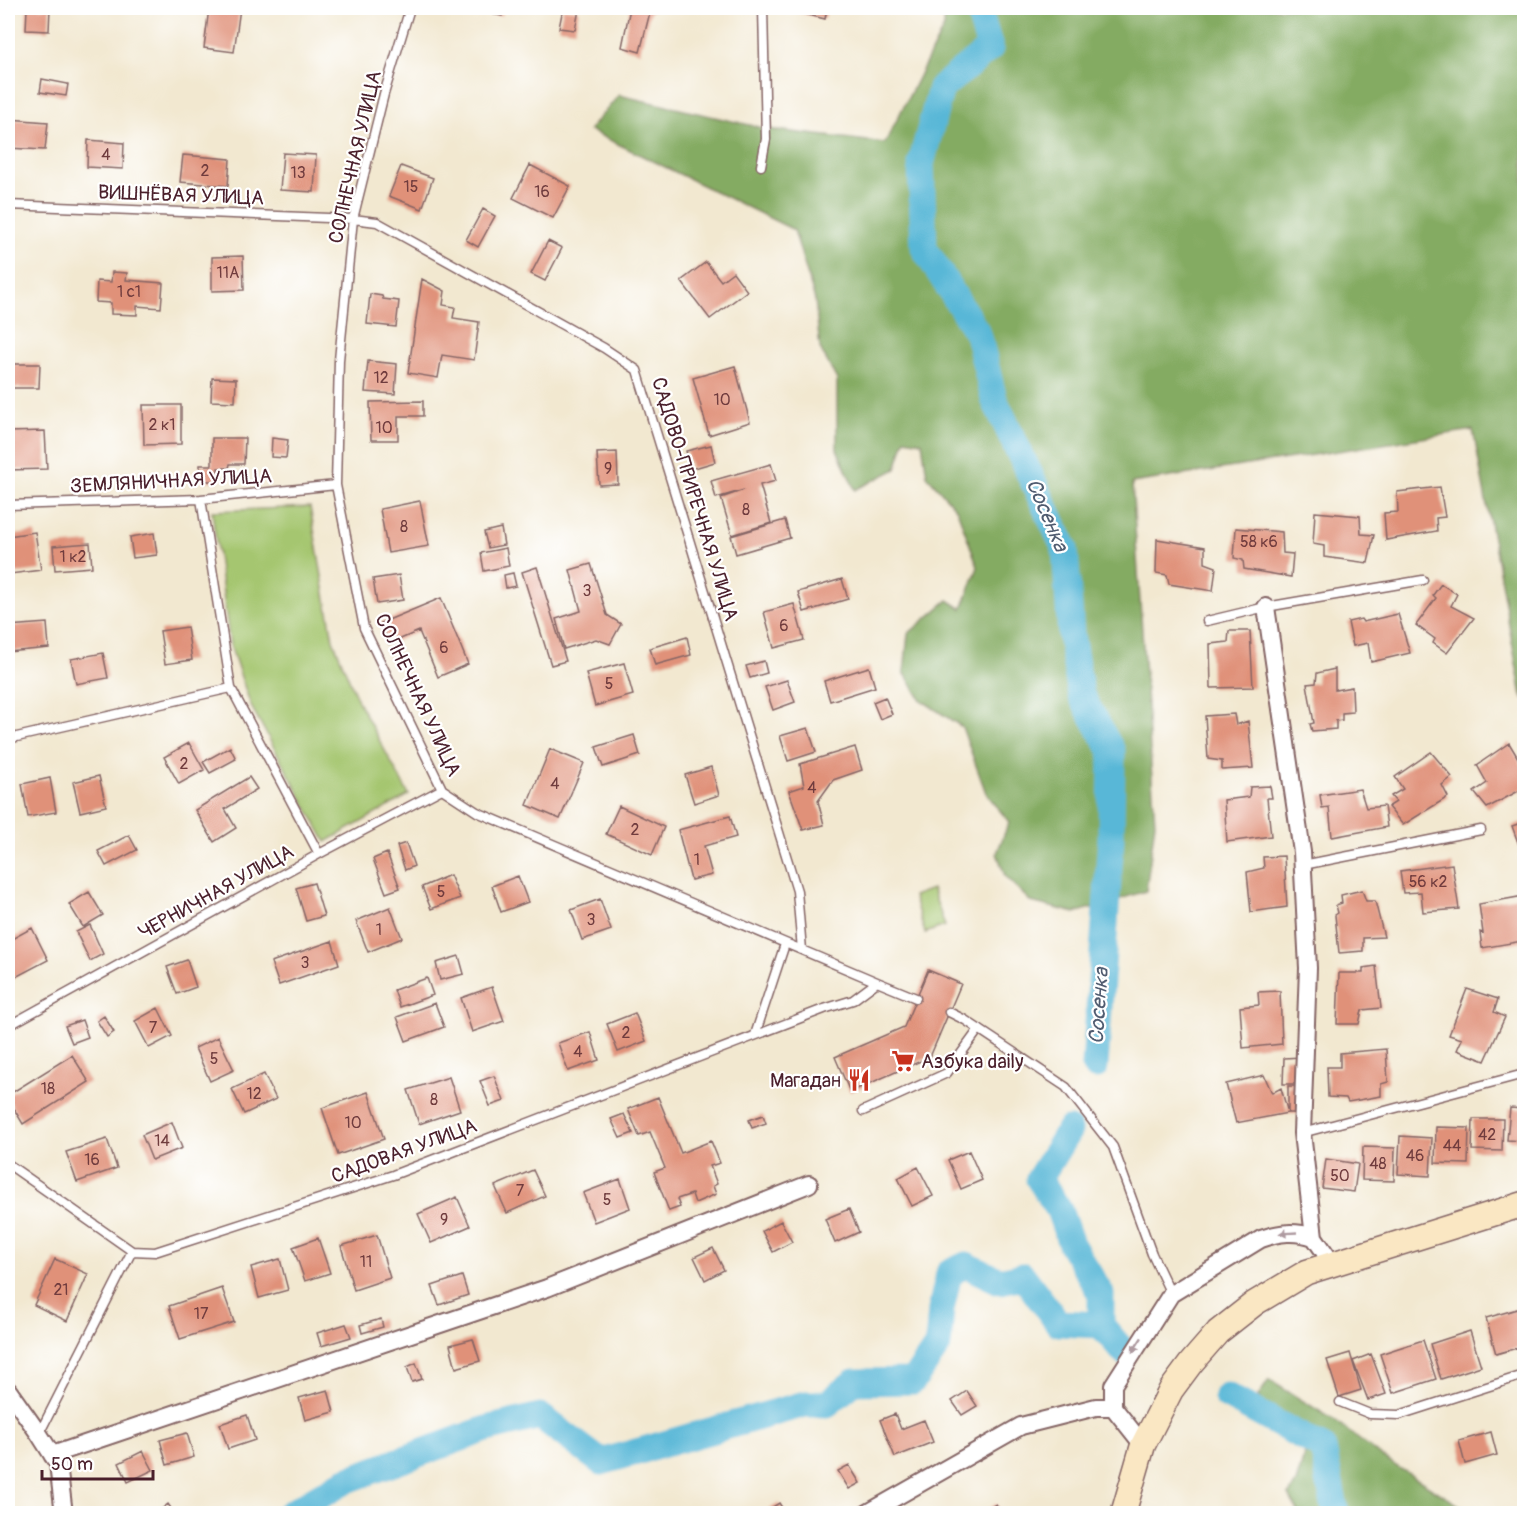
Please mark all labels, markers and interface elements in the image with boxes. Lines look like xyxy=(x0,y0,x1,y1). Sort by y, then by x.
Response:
street label: СОЛНЕЧНАЯ УЛИЦА xyxy=(323,68,387,246)
house number: 4 xyxy=(101,145,111,165)
house number: 2 xyxy=(201,161,210,181)
house number: 13 xyxy=(290,163,306,183)
house number: 15 xyxy=(404,177,418,197)
street label: ВИШНЁВАЯ УЛИЦА xyxy=(98,180,264,210)
house number: 16 xyxy=(534,182,550,202)
house number: 11А xyxy=(217,263,239,283)
house number: 1 с1 xyxy=(117,282,141,302)
house number: 12 xyxy=(373,368,389,388)
street label: САДОВО-ПРИРЕЧНАЯ УЛИЦА xyxy=(646,374,744,624)
house number: 10 xyxy=(713,390,731,410)
house number: 2 к1 xyxy=(149,415,175,435)
house number: 10 xyxy=(375,418,393,438)
house number: 9 xyxy=(604,459,612,479)
street label: ЗЕМЛЯНИЧНАЯ УЛИЦА xyxy=(70,463,272,499)
water label: Сосенка xyxy=(1020,475,1075,557)
house number: 8 xyxy=(742,500,750,520)
house number: 8 xyxy=(400,517,408,537)
house number: 58 к6 xyxy=(1240,532,1278,552)
house number: 1 к2 xyxy=(60,547,87,567)
house number: 3 xyxy=(583,581,592,601)
street label: СОЛНЕЧНАЯ УЛИЦА xyxy=(369,610,467,780)
house number: 6 xyxy=(779,616,789,636)
house number: 6 xyxy=(439,638,449,658)
house number: 5 xyxy=(605,674,613,694)
house number: 2 xyxy=(180,754,189,774)
house number: 4 xyxy=(550,774,560,794)
house number: 4 xyxy=(807,778,817,798)
house number: 2 xyxy=(631,820,640,840)
street label: ЧЕРНИЧНАЯ УЛИЦА xyxy=(134,839,298,945)
house number: 1 xyxy=(694,850,700,870)
house number: 56 к2 xyxy=(1409,872,1447,892)
house number: 5 xyxy=(437,882,445,902)
house number: 3 xyxy=(587,910,596,930)
house number: 1 xyxy=(376,920,382,940)
house number: 3 xyxy=(301,953,310,973)
water label: Сосенка xyxy=(1083,966,1115,1045)
house number: 7 xyxy=(149,1018,158,1038)
house number: 2 xyxy=(622,1023,631,1043)
house number: 4 xyxy=(573,1042,583,1062)
supermarket icon: Азбука daily xyxy=(890,1048,916,1074)
house number: 5 xyxy=(210,1049,218,1069)
place label: Азбука daily xyxy=(921,1049,1024,1074)
restaurant icon: Магадан xyxy=(846,1067,872,1093)
place label: Магадан xyxy=(770,1068,841,1093)
house number: 18 xyxy=(41,1079,55,1099)
house number: 12 xyxy=(246,1084,262,1104)
house number: 8 xyxy=(430,1090,438,1110)
street label: САДОВАЯ УЛИЦА xyxy=(328,1113,480,1189)
house number: 10 xyxy=(344,1113,362,1133)
house number: 42 xyxy=(1478,1125,1496,1145)
house number: 14 xyxy=(154,1131,170,1151)
house number: 44 xyxy=(1443,1136,1461,1156)
house number: 46 xyxy=(1406,1146,1424,1166)
house number: 16 xyxy=(84,1150,100,1170)
house number: 48 xyxy=(1369,1154,1387,1174)
house number: 50 xyxy=(1330,1166,1350,1186)
house number: 7 xyxy=(516,1181,525,1201)
house number: 5 xyxy=(603,1190,611,1210)
house number: 9 xyxy=(440,1210,448,1230)
one-way arrow xyxy=(1279,1228,1298,1238)
house number: 11 xyxy=(360,1252,372,1272)
house number: 21 xyxy=(53,1280,69,1300)
house number: 17 xyxy=(194,1304,209,1324)
one-way arrow xyxy=(1131,1337,1143,1353)
scale bar xyxy=(42,1443,153,1481)
text: 50 m xyxy=(51,1453,93,1476)

